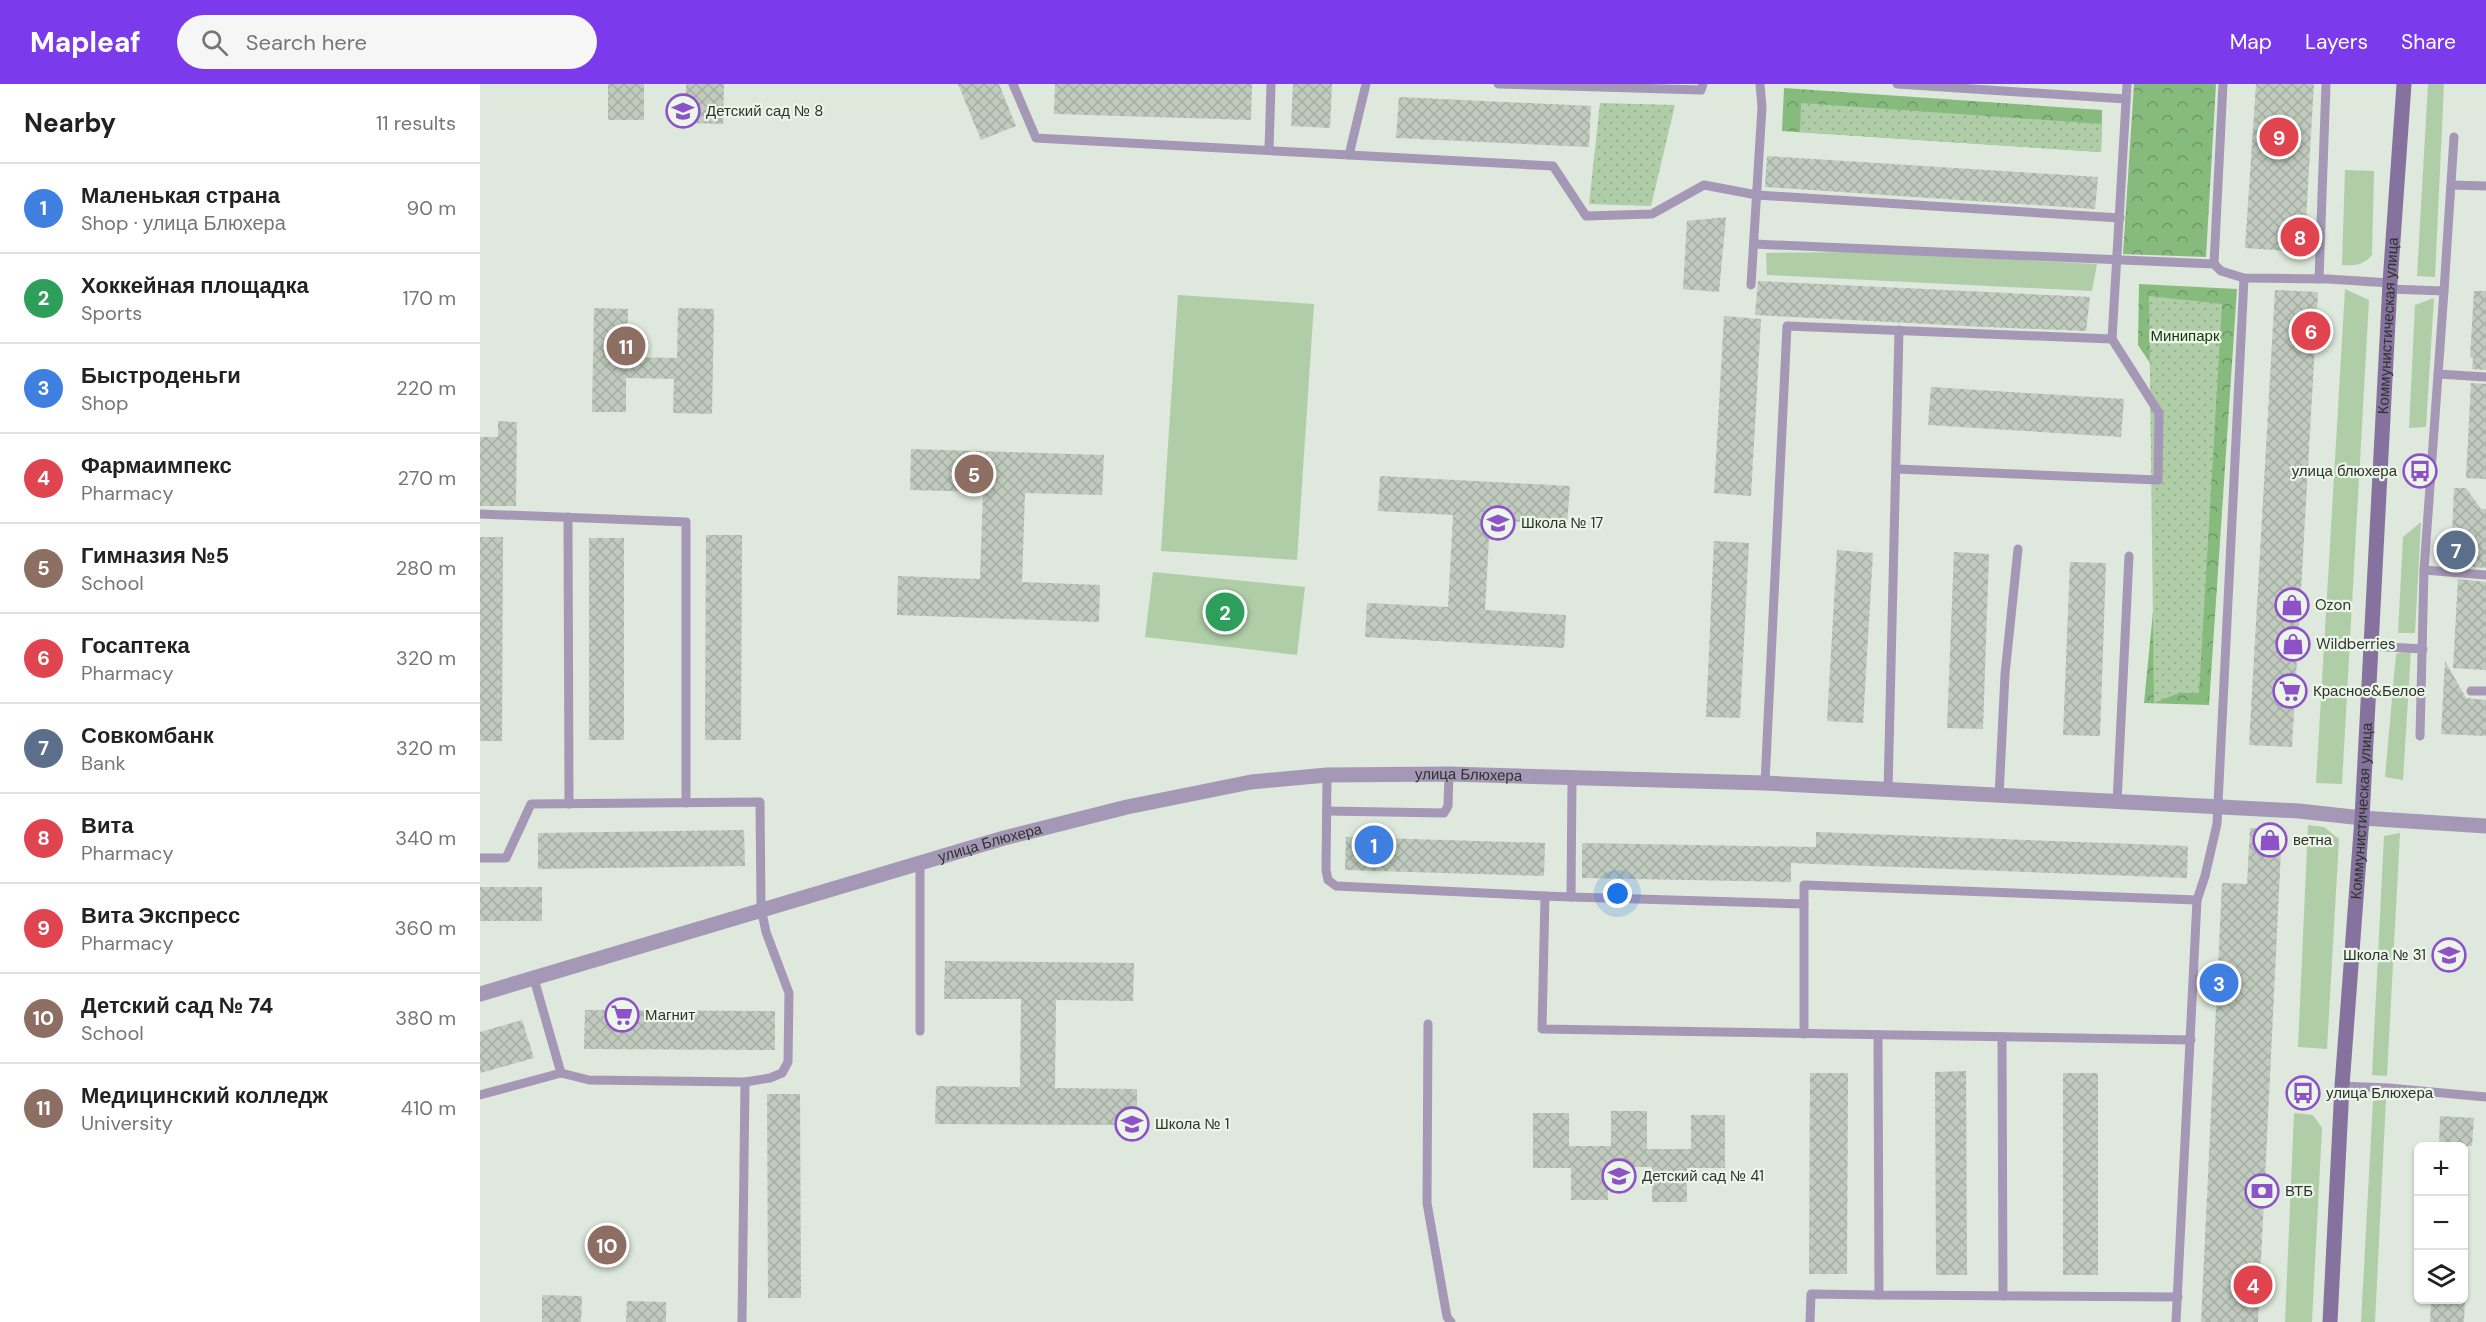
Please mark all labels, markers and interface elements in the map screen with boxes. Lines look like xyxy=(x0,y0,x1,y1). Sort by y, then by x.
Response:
search box xyxy=(177,15,597,69)
text: Mapleaf xyxy=(30,24,141,61)
icon: search xyxy=(198,26,231,59)
text: Search here xyxy=(246,28,367,57)
text: Map xyxy=(2230,28,2272,56)
text: Layers xyxy=(2305,28,2368,56)
text: Share xyxy=(2401,28,2456,56)
school or university icon: Детский сад № 8 xyxy=(665,93,701,129)
place label: Детский сад № 8 xyxy=(706,101,823,121)
text: Nearby xyxy=(24,106,116,140)
text: 11 results xyxy=(376,110,456,136)
pin: 9 xyxy=(2260,115,2298,160)
text: Маленькая страна xyxy=(81,181,280,210)
text: 1 xyxy=(40,195,47,221)
text: 90 m xyxy=(407,195,456,221)
text: Shop · улица Блюхера xyxy=(81,210,286,236)
pin: 8 xyxy=(2280,214,2320,260)
street label: Коммунистическая улица xyxy=(2373,236,2403,415)
text: Хоккейная площадка xyxy=(81,271,309,300)
text: 2 xyxy=(38,285,49,311)
text: 170 m xyxy=(403,285,456,311)
text: Sports xyxy=(81,300,142,326)
pin: 6 xyxy=(2292,308,2330,354)
pin: 11 xyxy=(606,324,646,368)
park label: Минипарк xyxy=(2151,326,2220,346)
text: Быстроденьги xyxy=(81,361,241,390)
text: 3 xyxy=(37,375,50,401)
text: 220 m xyxy=(396,375,456,401)
text: Shop xyxy=(81,390,128,416)
text: Фармаимпекс xyxy=(81,451,232,480)
pin: 5 xyxy=(954,452,994,496)
bus stop icon: улица блюхера xyxy=(2402,453,2438,489)
place label: улица блюхера xyxy=(2292,461,2398,481)
text: 4 xyxy=(37,465,50,491)
text: 270 m xyxy=(398,465,456,491)
text: Pharmacy xyxy=(81,480,174,506)
school or university icon: Школа № 17 xyxy=(1480,505,1516,541)
place label: Школа № 17 xyxy=(1521,513,1603,533)
pin: 7 xyxy=(2436,528,2476,572)
text: Гимназия №5 xyxy=(81,541,229,570)
text: 5 xyxy=(37,555,50,581)
text: 280 m xyxy=(396,555,456,581)
text: School xyxy=(81,570,144,596)
shop icon: Ozon xyxy=(2274,587,2310,623)
pin: 2 xyxy=(1206,590,1244,634)
place label: Ozon xyxy=(2315,595,2351,615)
shop icon: Wildberries xyxy=(2275,626,2311,662)
text: Госаптека xyxy=(81,631,190,660)
place label: Wildberries xyxy=(2316,634,2396,654)
text: 6 xyxy=(37,645,50,671)
text: 320 m xyxy=(396,645,456,671)
text: Pharmacy xyxy=(81,660,174,686)
supermarket icon: Красное&Белое xyxy=(2272,673,2308,709)
place label: Красное&Белое xyxy=(2313,681,2425,701)
text: Совкомбанк xyxy=(81,721,214,750)
street label: Коммунистическая улица xyxy=(2346,721,2377,900)
text: 7 xyxy=(38,735,49,761)
text: 320 m xyxy=(396,735,456,761)
text: Bank xyxy=(81,750,126,776)
street label: улица Блюхера xyxy=(1415,764,1523,786)
text: Вита xyxy=(81,811,133,840)
street label: улица Блюхера xyxy=(936,819,1045,867)
pin: 1 xyxy=(1354,822,1394,867)
shop icon: ветна xyxy=(2252,822,2288,858)
text: 8 xyxy=(37,825,50,851)
text: 340 m xyxy=(395,825,456,851)
place label: ветна xyxy=(2293,830,2333,850)
text: Pharmacy xyxy=(81,840,174,866)
your location xyxy=(1603,879,1632,908)
text: Вита Экспресс xyxy=(81,901,240,930)
text: 9 xyxy=(37,915,50,941)
text: 360 m xyxy=(395,915,456,941)
text: Pharmacy xyxy=(81,930,174,956)
school or university icon: Школа № 31 xyxy=(2431,937,2467,973)
place label: Школа № 31 xyxy=(2343,945,2426,965)
pin: 3 xyxy=(2200,960,2238,1006)
text: Детский сад № 74 xyxy=(81,991,273,1020)
supermarket icon: Магнит xyxy=(604,997,640,1033)
text: 10 xyxy=(33,1005,54,1031)
text: 380 m xyxy=(395,1005,456,1031)
place label: Магнит xyxy=(645,1005,695,1025)
text: School xyxy=(81,1020,144,1046)
bus stop icon: улица Блюхера xyxy=(2285,1075,2321,1111)
text: Медицинский колледж xyxy=(81,1081,328,1110)
place label: улица Блюхера xyxy=(2326,1083,2434,1103)
text: 11 xyxy=(36,1095,51,1121)
text: 410 m xyxy=(401,1095,456,1121)
school or university icon: Школа № 1 xyxy=(1114,1106,1150,1142)
text: University xyxy=(81,1110,173,1136)
place label: Школа № 1 xyxy=(1155,1114,1229,1134)
map controls xyxy=(2414,1142,2468,1304)
button: + xyxy=(2414,1142,2468,1196)
school or university icon: Детский сад № 41 xyxy=(1601,1158,1637,1194)
place label: Детский сад № 41 xyxy=(1642,1166,1764,1186)
bank icon: ВТБ xyxy=(2244,1173,2280,1209)
place label: ВТБ xyxy=(2285,1181,2313,1201)
button: − xyxy=(2414,1196,2468,1250)
pin: 10 xyxy=(588,1222,626,1268)
button: layers xyxy=(2414,1250,2468,1304)
pin: 4 xyxy=(2234,1262,2272,1308)

